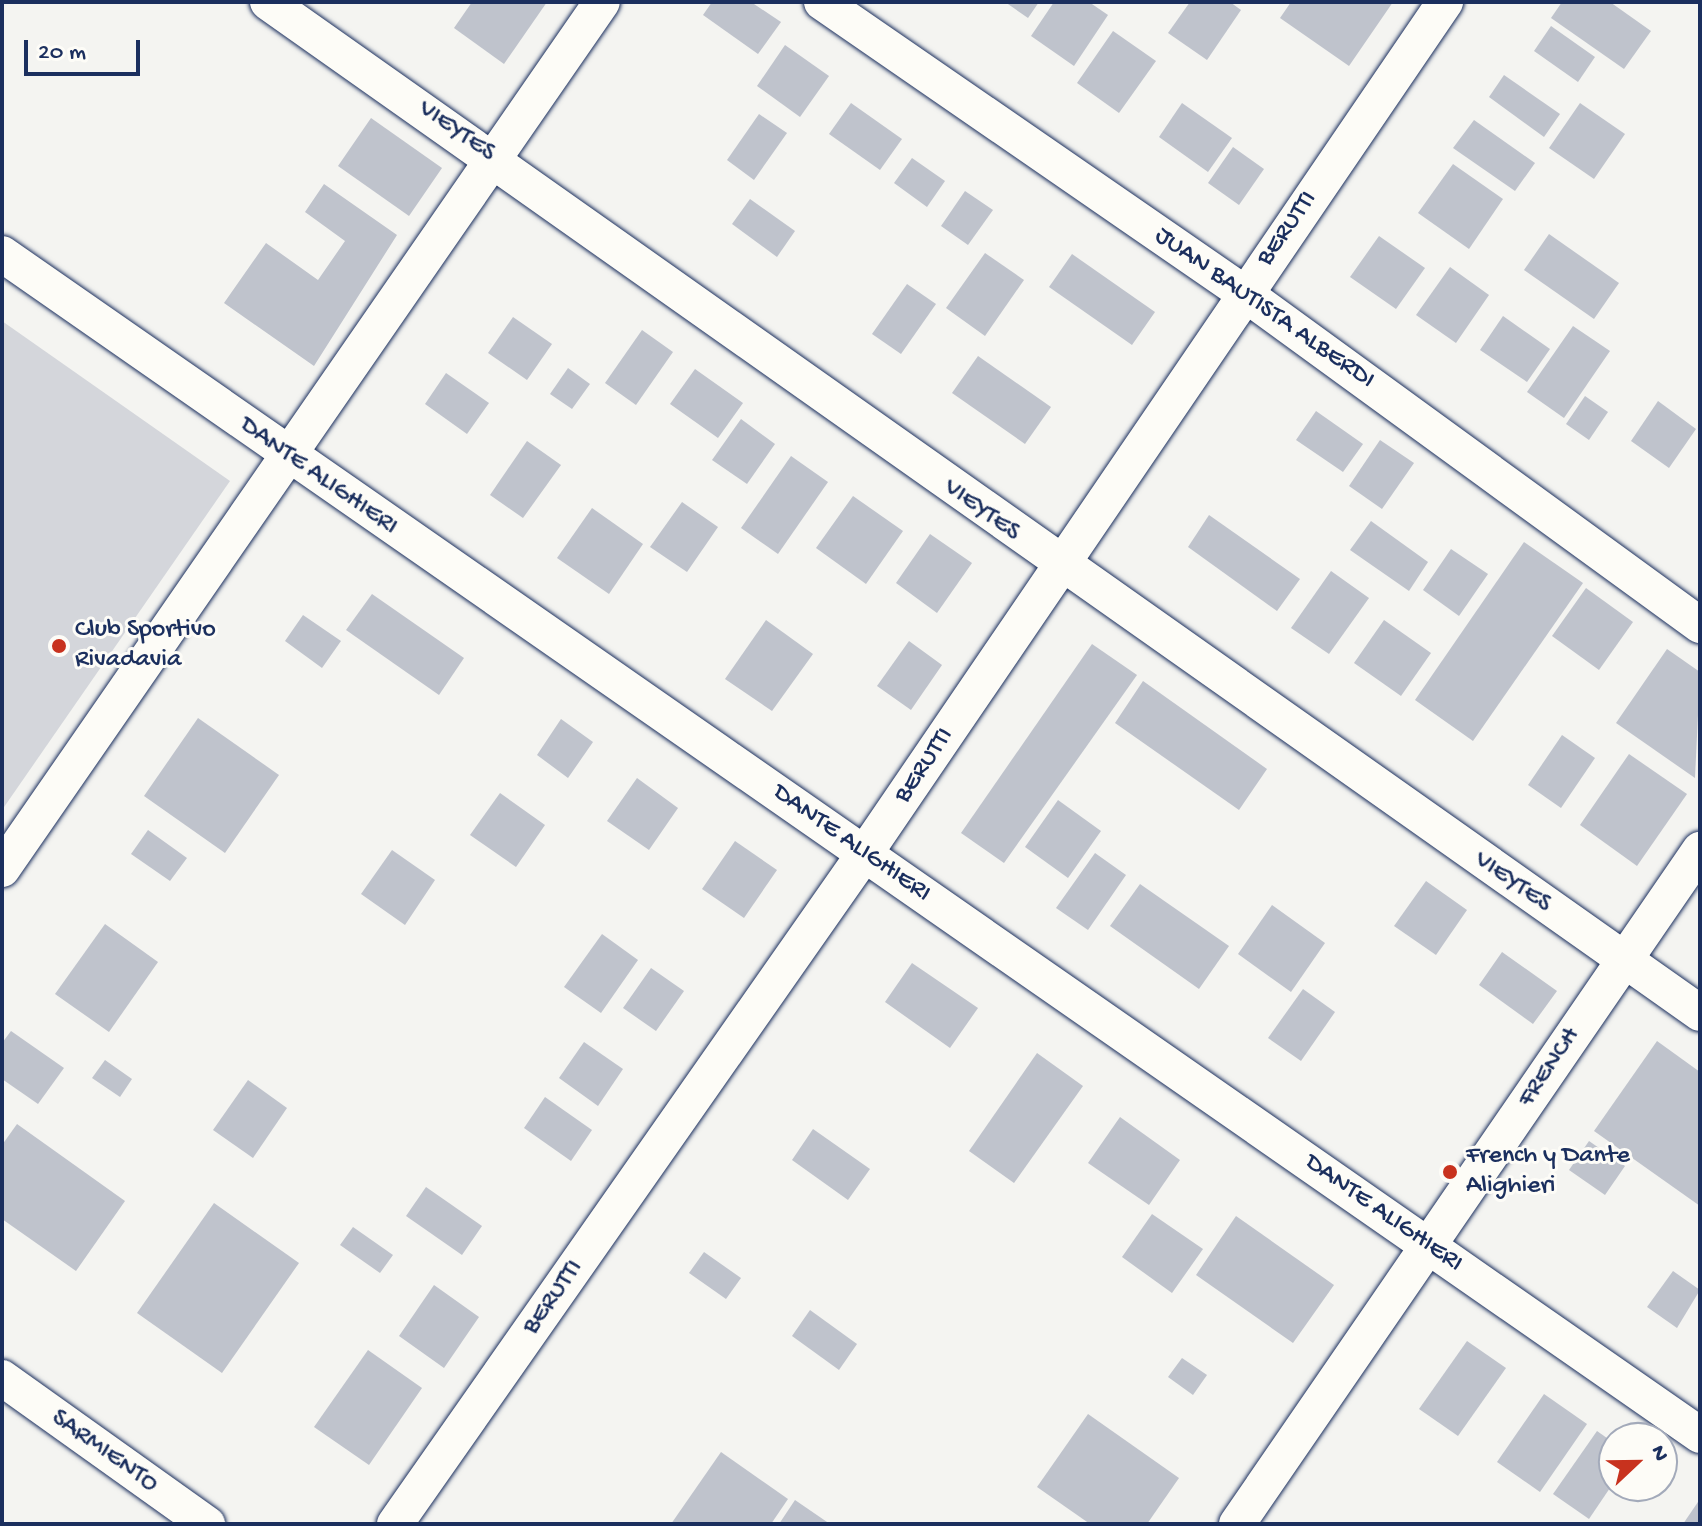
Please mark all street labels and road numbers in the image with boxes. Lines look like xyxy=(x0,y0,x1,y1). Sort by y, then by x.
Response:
street label: VIEYTES xyxy=(411,94,501,170)
street label: BERUTTI xyxy=(1251,185,1325,273)
street label: JUAN BAUTISTA ALBERDI xyxy=(1148,221,1380,397)
street label: DANTE ALIGHIERI xyxy=(233,411,403,543)
street label: VIEYTES xyxy=(937,473,1025,549)
street label: BERUTTI xyxy=(888,722,962,810)
street label: DANTE ALIGHIERI xyxy=(766,778,936,910)
street label: VIEYTES xyxy=(1467,845,1557,921)
street label: FRENCH xyxy=(1512,1022,1588,1114)
street label: DANTE ALIGHIERI xyxy=(1298,1148,1468,1280)
street label: BERUTTI xyxy=(517,1254,591,1342)
street label: SARMIENTO xyxy=(44,1404,164,1500)

